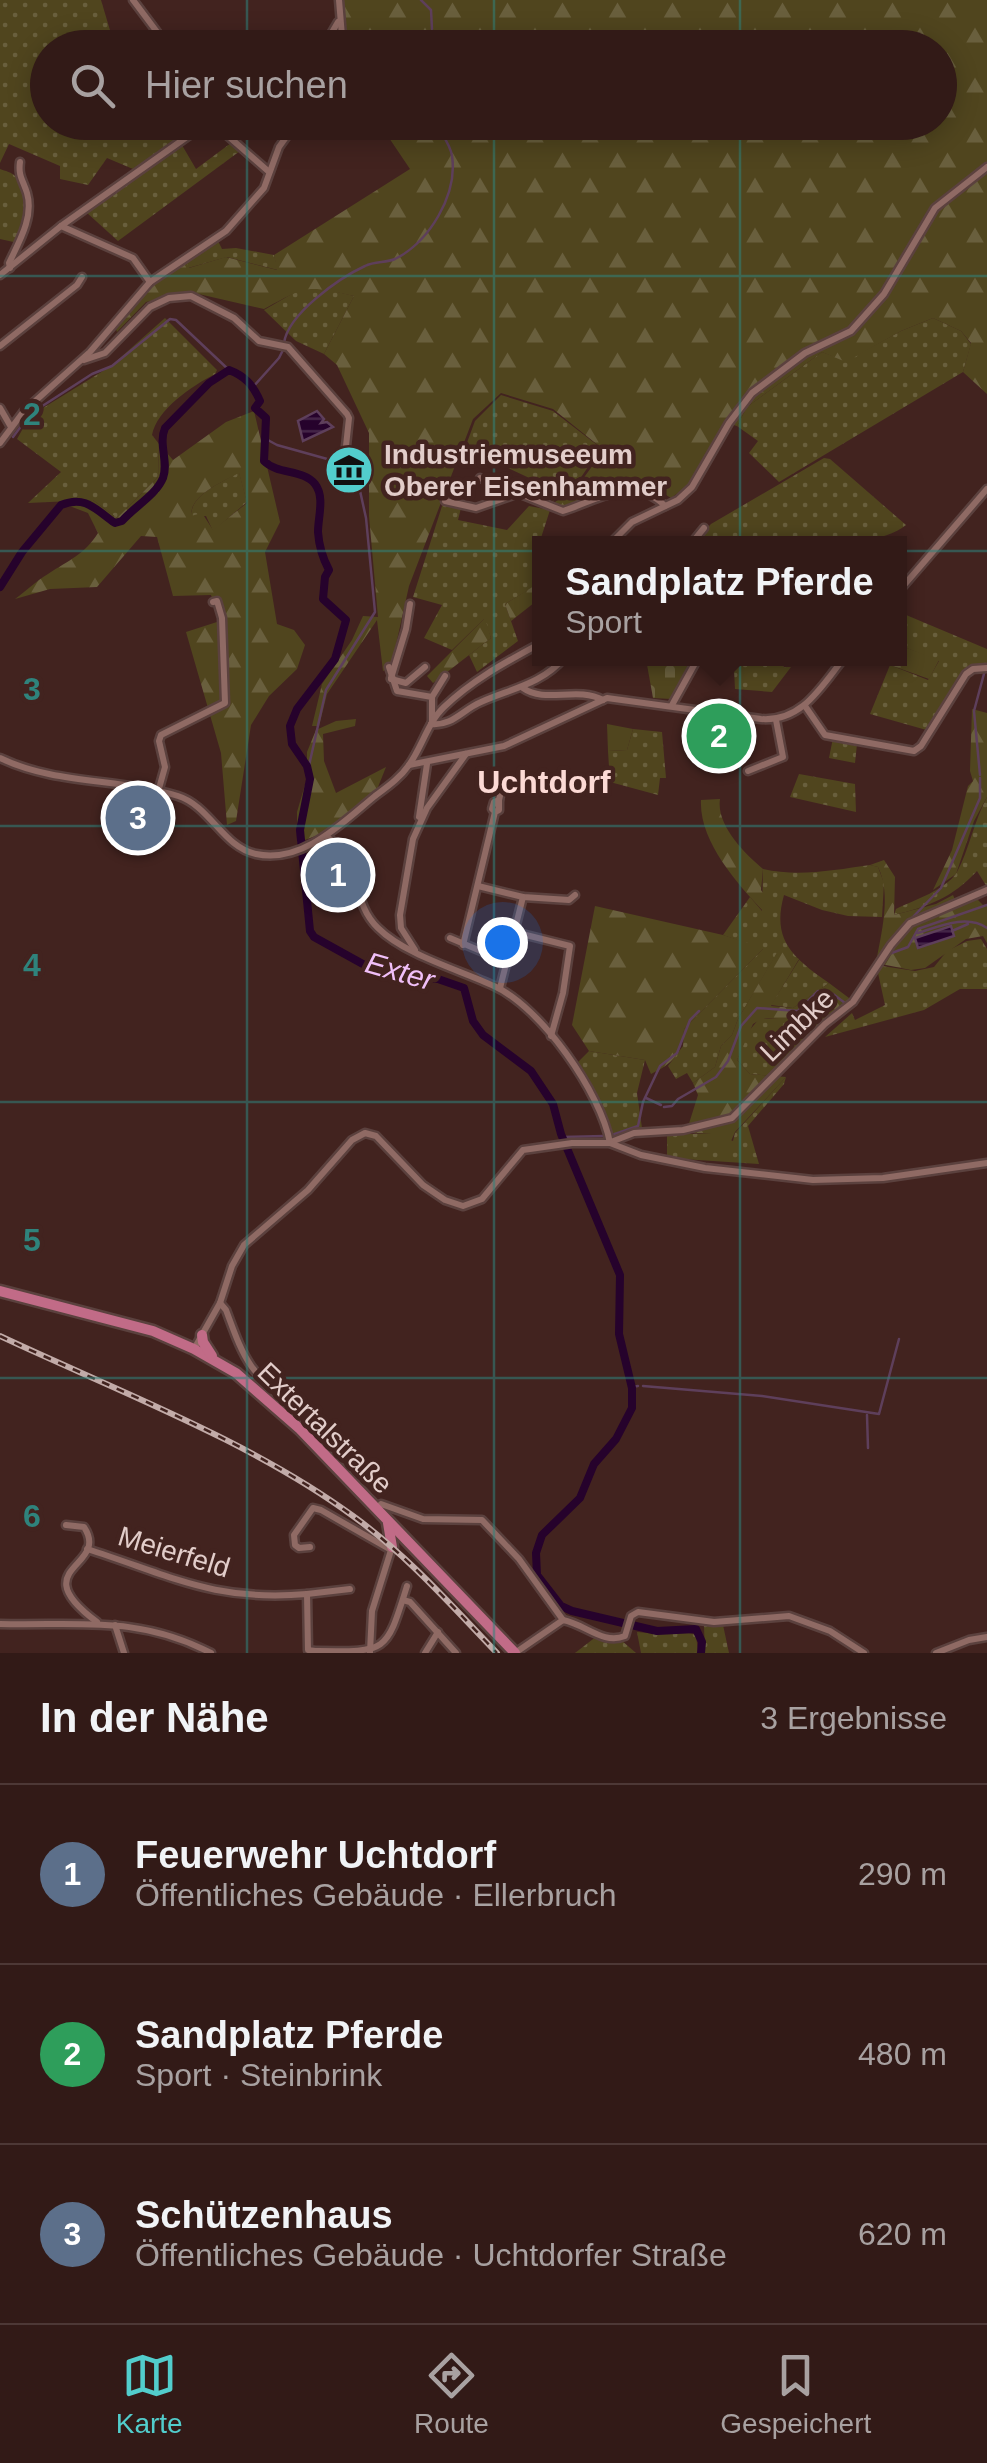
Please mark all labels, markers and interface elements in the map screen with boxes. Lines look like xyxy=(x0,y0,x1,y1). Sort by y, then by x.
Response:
search box xyxy=(30,30,957,140)
icon: search xyxy=(65,58,120,113)
text: Hier suchen xyxy=(145,64,348,106)
text: 2 xyxy=(23,396,41,432)
place label: Industriemuseeum Oberer Eisenhammer xyxy=(384,439,667,502)
museum icon: Industriemuseeum Oberer Eisenhammer xyxy=(323,444,375,496)
popup xyxy=(532,536,907,666)
text: Sandplatz Pferde xyxy=(565,561,874,603)
text: Sport xyxy=(565,604,642,640)
text: 3 xyxy=(23,671,41,707)
pin: 2 xyxy=(686,698,752,774)
district label: Uchtdorf xyxy=(477,764,611,800)
pin: 3 xyxy=(106,780,170,856)
pin: 1 xyxy=(306,838,370,912)
your location xyxy=(477,917,528,968)
water label: Exter xyxy=(362,945,439,997)
text: 4 xyxy=(23,947,41,983)
street label: Limbke xyxy=(754,982,840,1068)
text: 5 xyxy=(23,1222,41,1258)
street label: Extertalstraße xyxy=(252,1356,398,1500)
text: 6 xyxy=(23,1498,41,1534)
street label: Meierfeld xyxy=(114,1520,234,1584)
text: In der Nähe xyxy=(40,1694,269,1741)
text: 3 Ergebnisse xyxy=(760,1700,947,1736)
text: Feuerwehr Uchtdorf xyxy=(135,1834,496,1876)
text: 1 xyxy=(64,1856,81,1892)
text: 290 m xyxy=(858,1856,947,1892)
text: Öffentliches Gebäude · Ellerbruch xyxy=(135,1877,616,1913)
text: Sandplatz Pferde xyxy=(135,2014,443,2056)
text: 2 xyxy=(64,2036,81,2072)
text: 480 m xyxy=(858,2036,947,2072)
text: Sport · Steinbrink xyxy=(135,2057,382,2093)
text: Schützenhaus xyxy=(135,2194,393,2236)
text: 3 xyxy=(64,2216,81,2252)
text: 620 m xyxy=(858,2216,947,2252)
text: Öffentliches Gebäude · Uchtdorfer Straße xyxy=(135,2237,727,2273)
tab: Karte xyxy=(116,2348,183,2440)
tab: Route xyxy=(414,2348,489,2440)
tab: Gespeichert xyxy=(720,2348,871,2440)

